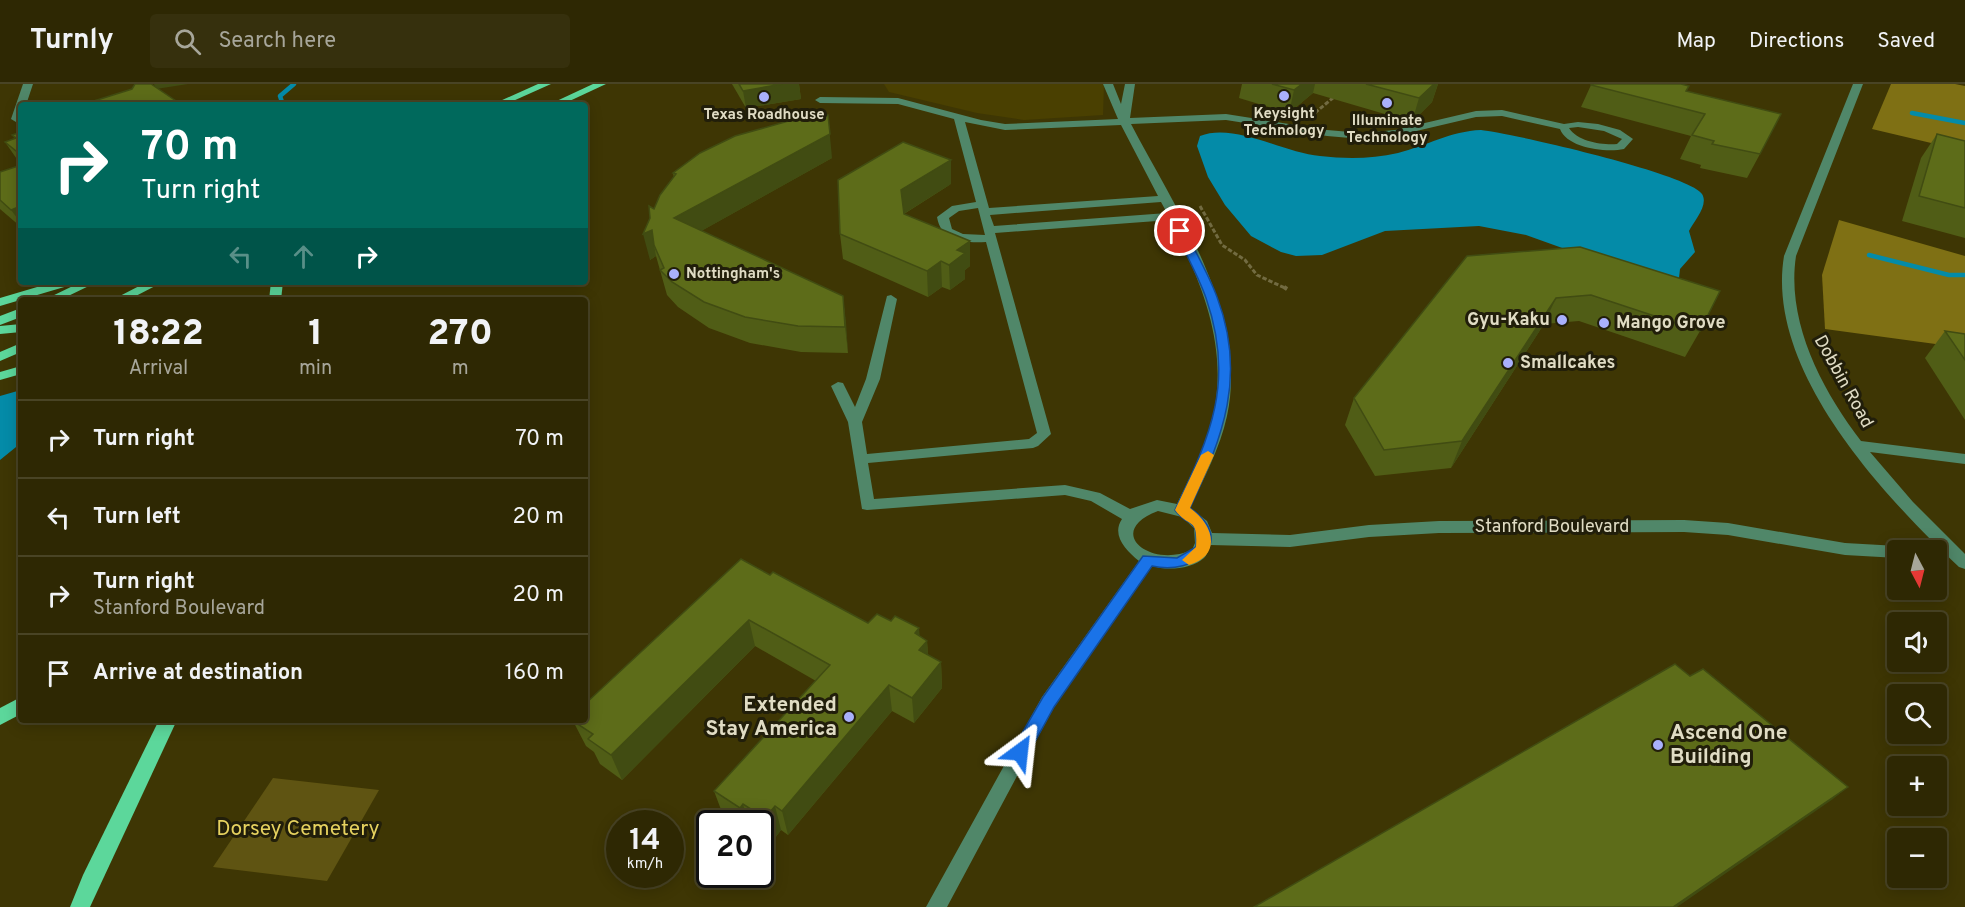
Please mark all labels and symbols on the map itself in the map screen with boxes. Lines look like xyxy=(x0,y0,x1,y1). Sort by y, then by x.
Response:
marker: Keysight Technology xyxy=(1277,89,1291,103)
marker: Texas Roadhouse xyxy=(757,90,771,104)
marker: Illuminate Technology xyxy=(1380,96,1394,110)
place label: Keysight Technology xyxy=(1243,105,1325,141)
place label: Texas Roadhouse xyxy=(703,106,825,125)
place label: Illuminate Technology xyxy=(1346,112,1428,148)
pin xyxy=(1154,205,1205,256)
place label: Nottingham's xyxy=(686,265,780,284)
marker: Nottingham's xyxy=(667,267,681,281)
place label: Gyu-Kaku xyxy=(1467,309,1550,332)
place label: Mango Grove xyxy=(1616,312,1726,335)
marker: Gyu-Kaku xyxy=(1555,313,1569,327)
marker: Mango Grove xyxy=(1597,316,1611,330)
street label: Dobbin Road xyxy=(1808,331,1878,433)
place label: Smallcakes xyxy=(1520,352,1615,375)
marker: Smallcakes xyxy=(1501,356,1515,370)
street label: Stanford Boulevard xyxy=(1475,516,1629,539)
north arrow xyxy=(1887,540,1947,600)
place label: Extended Stay America xyxy=(705,692,837,743)
marker: Extended Stay America xyxy=(842,710,856,724)
position arrow xyxy=(988,720,1052,784)
place label: Ascend One Building xyxy=(1670,720,1787,771)
marker: Ascend One Building xyxy=(1651,738,1665,752)
speed limit sign: 20 xyxy=(696,810,774,888)
park label: Dorsey Cemetery xyxy=(216,816,380,843)

